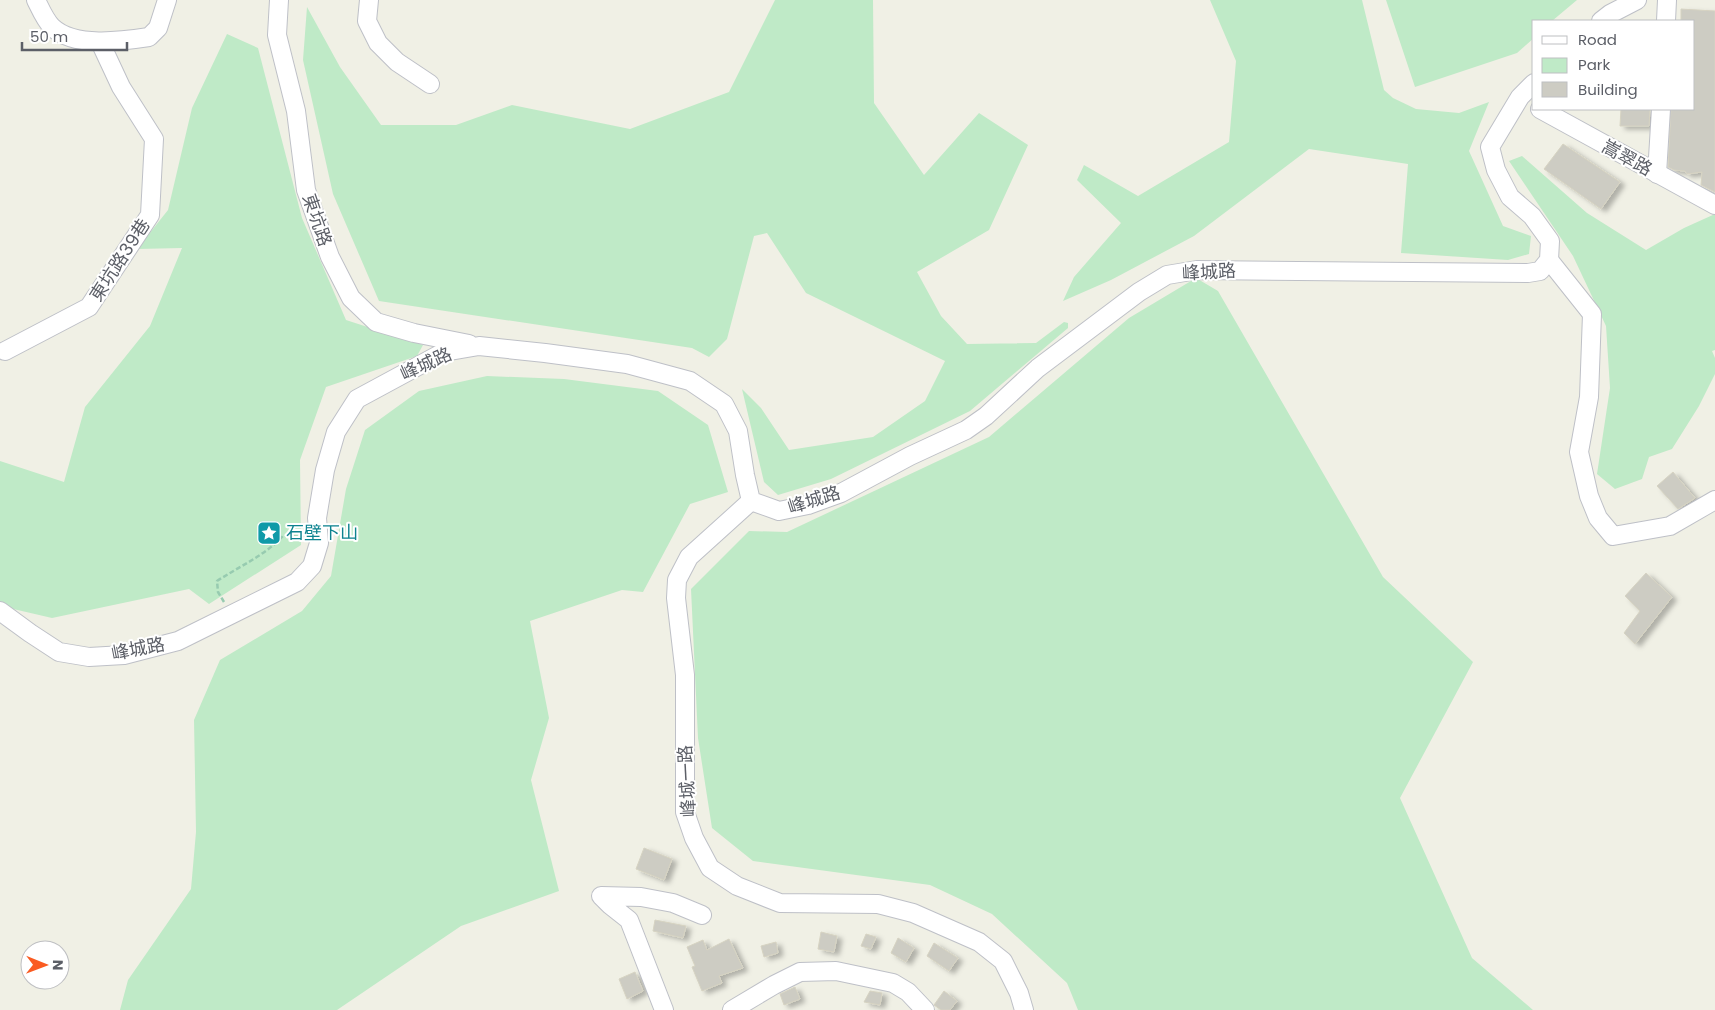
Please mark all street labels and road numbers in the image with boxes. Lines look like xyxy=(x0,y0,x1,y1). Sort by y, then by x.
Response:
street label: 嵩翠路 xyxy=(1598,134,1657,182)
street label: 東坑路 xyxy=(297,190,338,249)
street label: 東坑路39巷 xyxy=(84,214,156,306)
street label: 峰城路 xyxy=(1181,258,1237,285)
street label: 峰城路 xyxy=(396,341,456,386)
street label: 峰城路 xyxy=(784,480,843,519)
street label: 峰城路 xyxy=(109,631,167,666)
street label: 峰城一路 xyxy=(672,744,701,818)

